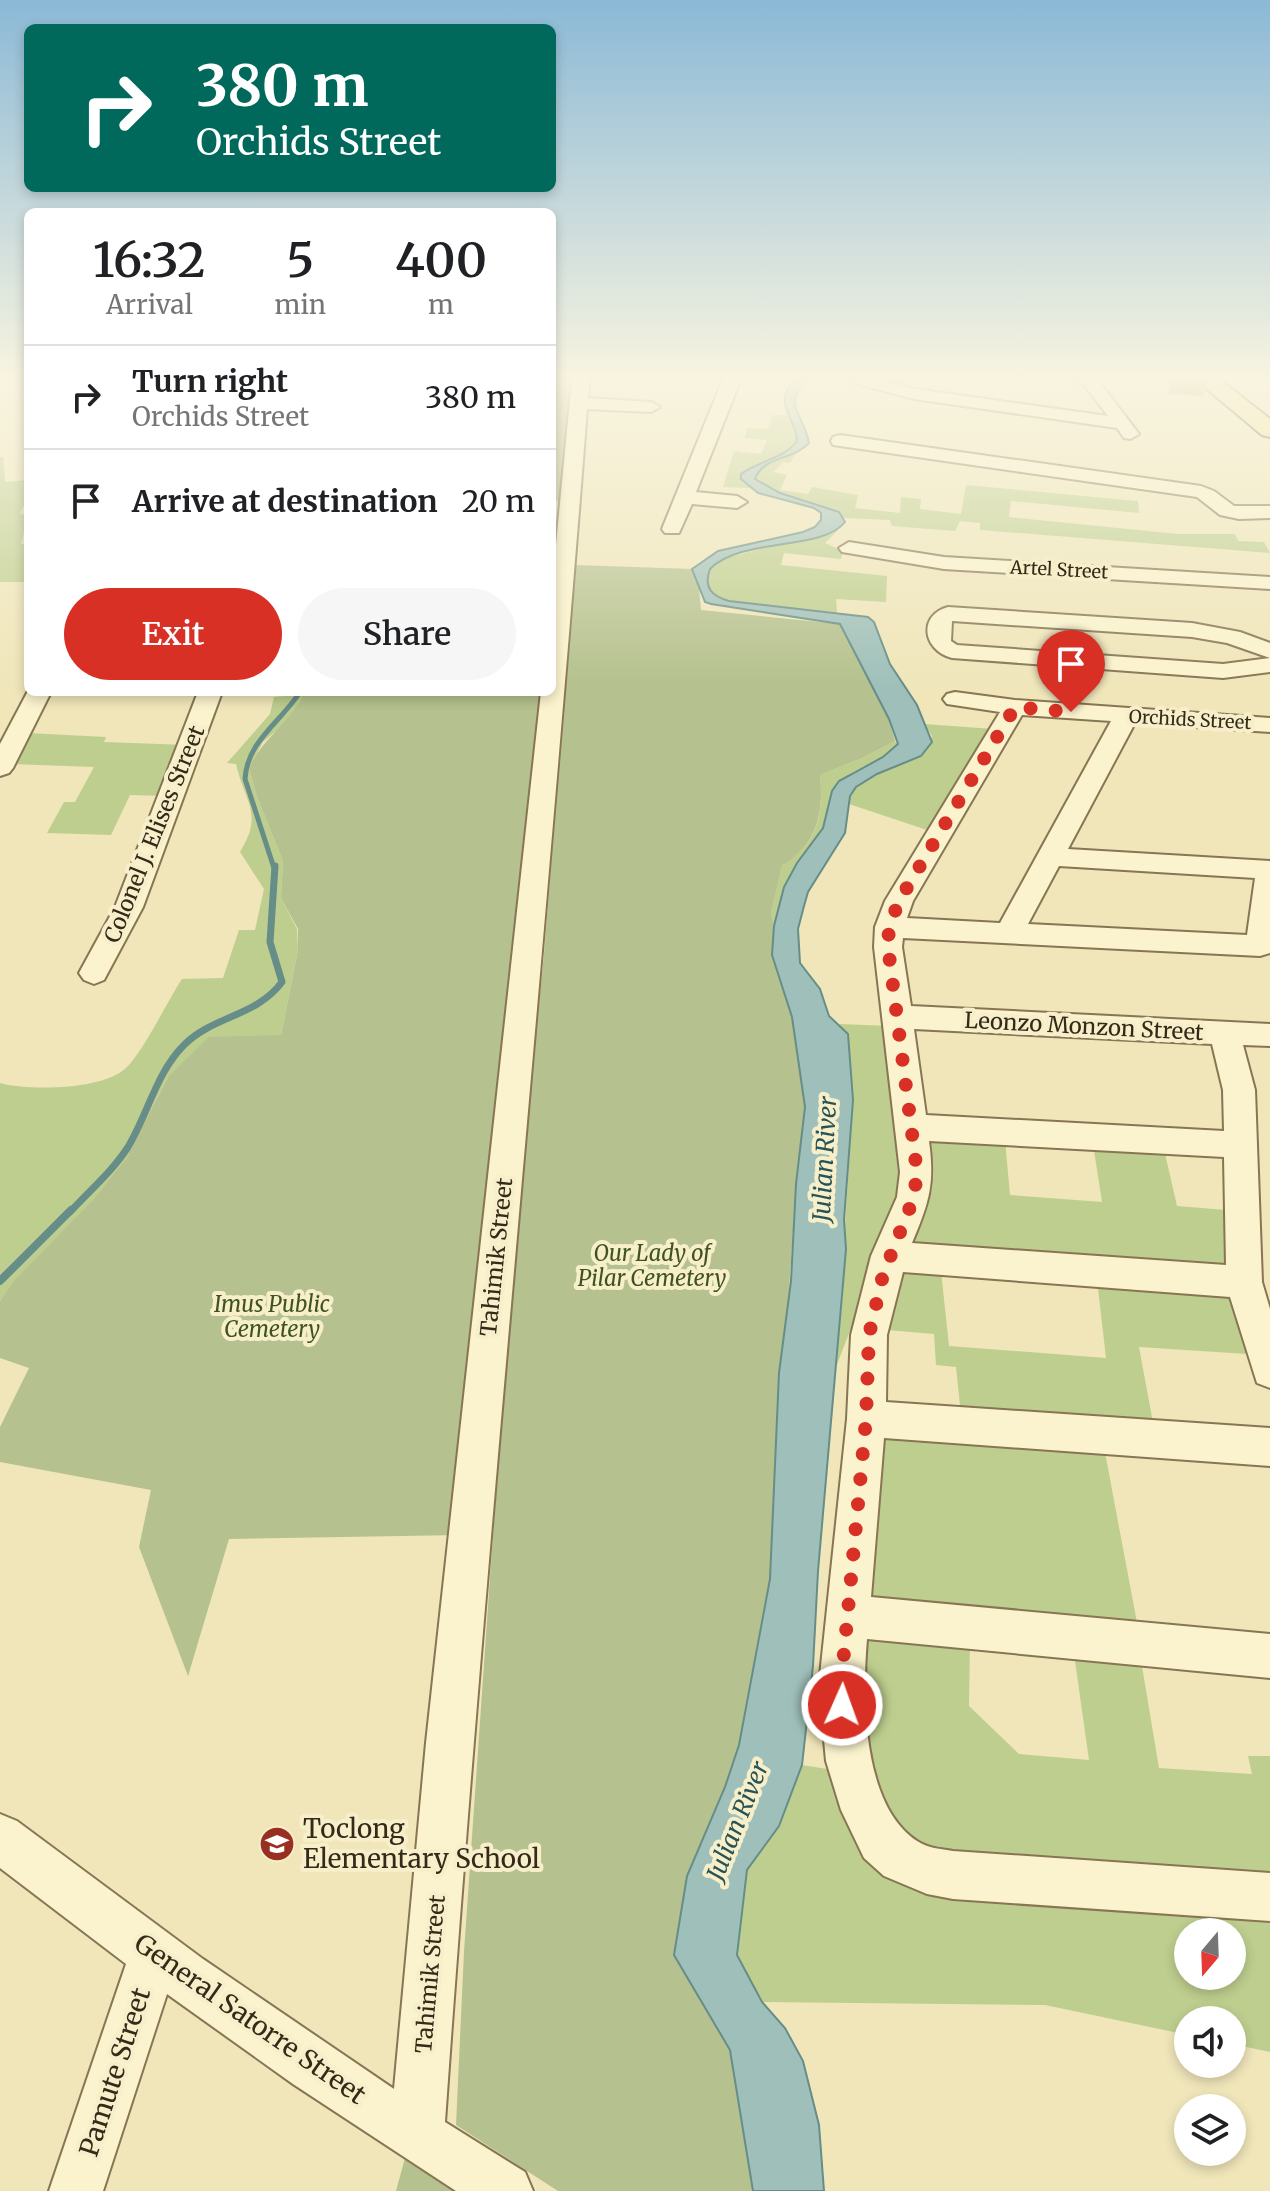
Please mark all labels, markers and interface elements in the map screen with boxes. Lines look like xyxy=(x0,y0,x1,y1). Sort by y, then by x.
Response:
text: 380 m xyxy=(196,51,369,121)
icon: right xyxy=(64,56,168,160)
text: Orchids Street xyxy=(196,120,441,165)
text: 16:32 xyxy=(93,230,206,290)
text: 5 xyxy=(286,230,314,290)
text: 400 xyxy=(395,230,487,290)
text: Arrival xyxy=(106,288,193,321)
text: min xyxy=(275,288,326,321)
text: m xyxy=(428,288,454,321)
text: Turn right xyxy=(132,362,288,400)
icon: right xyxy=(64,375,108,419)
text: 380 m xyxy=(425,378,516,416)
text: Orchids Street xyxy=(132,400,309,433)
icon: arrive xyxy=(64,479,108,523)
text: Arrive at destination xyxy=(132,482,438,520)
text: 20 m xyxy=(462,482,535,520)
street label: Artel Street xyxy=(1008,555,1109,584)
button: Exit xyxy=(64,588,282,680)
button: Share xyxy=(298,588,516,680)
pin xyxy=(1037,630,1105,712)
icon: arrive xyxy=(1049,642,1093,686)
street label: Orchids Street xyxy=(1128,705,1252,734)
street label: Colonel J. Elises Street xyxy=(98,721,211,947)
street label: Leonzo Monzon Street xyxy=(964,1006,1205,1046)
water label: Julian River xyxy=(806,1094,843,1225)
street label: Tahimik Street xyxy=(474,1176,518,1338)
park label: Our Lady of Pilar Cemetery xyxy=(578,1239,726,1292)
park label: Imus Public Cemetery xyxy=(214,1290,330,1343)
position arrow xyxy=(800,1663,884,1747)
water label: Julian River xyxy=(699,1756,776,1888)
place label: Toclong Elementary School xyxy=(303,1812,540,1875)
school or university icon: Toclong Elementary School xyxy=(258,1825,296,1863)
street label: Tahimik Street xyxy=(409,1893,451,2055)
north arrow xyxy=(1174,1918,1246,1990)
map controls xyxy=(1174,1918,1246,2166)
street label: General Satorre Street xyxy=(128,1926,372,2111)
street label: Pamute Street xyxy=(72,1983,157,2160)
button: sound xyxy=(1174,2006,1246,2078)
button: layers xyxy=(1174,2094,1246,2166)

